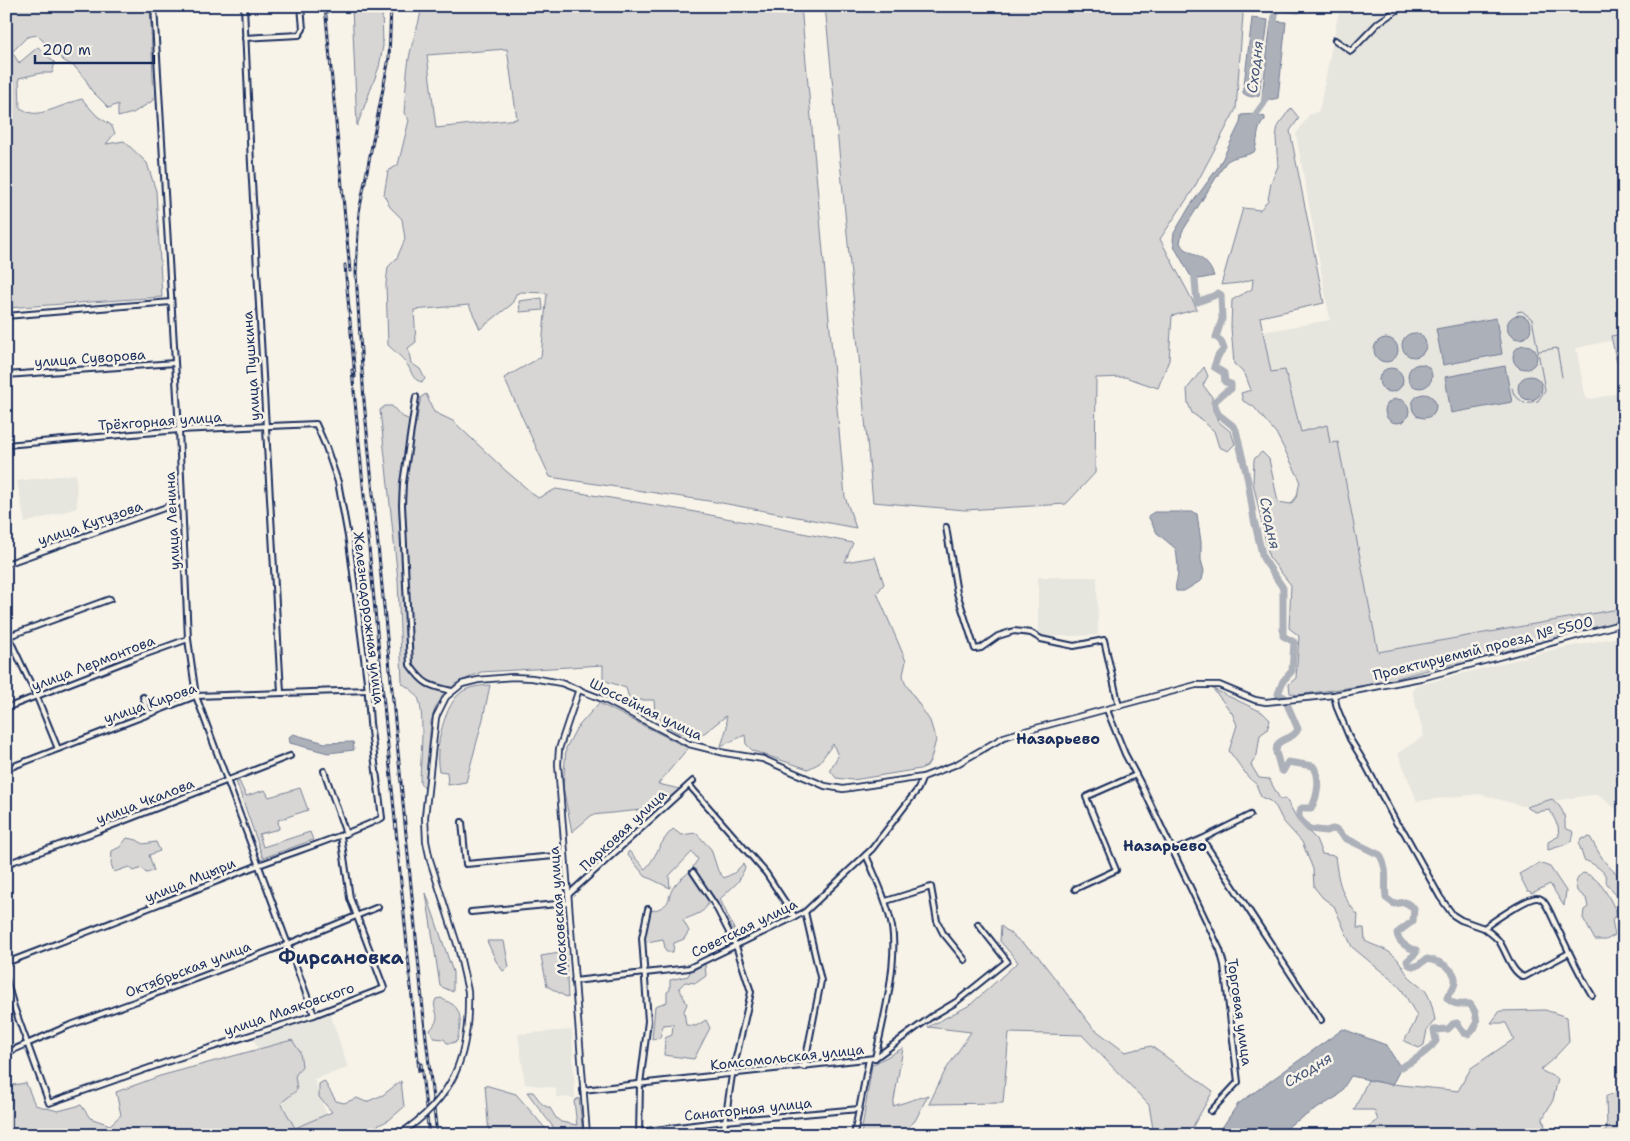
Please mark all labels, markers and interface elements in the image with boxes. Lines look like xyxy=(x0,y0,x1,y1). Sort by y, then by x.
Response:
scale bar xyxy=(35,32,154,64)
text: 200 m xyxy=(42,40,91,60)
water label: Сходня xyxy=(1242,40,1268,94)
street label: улица Пушкина xyxy=(238,310,264,421)
street label: улица Суворова xyxy=(34,345,147,371)
street label: Трёхгорная улица xyxy=(98,408,223,434)
street label: улица Ленина xyxy=(160,471,184,571)
water label: Сходня xyxy=(1255,495,1285,551)
street label: улица Кутузова xyxy=(35,497,145,549)
street label: Железнодорожная улица xyxy=(349,531,389,706)
street label: Проектируемый проезд № 5500 xyxy=(1371,612,1595,684)
street label: улица Лермонтова xyxy=(29,631,158,695)
street label: Шоссейная улица xyxy=(586,674,706,744)
street label: улица Кирова xyxy=(101,679,199,727)
district label: Назарьево xyxy=(1016,729,1100,749)
street label: улица Чкалова xyxy=(93,774,197,828)
street label: Парковая улица xyxy=(576,785,670,875)
district label: Назарьево xyxy=(1123,836,1207,856)
street label: Московская улица xyxy=(544,846,571,976)
street label: улица Мцыри xyxy=(142,854,238,906)
street label: Советская улица xyxy=(688,894,800,961)
street label: Октябрьская улица xyxy=(123,937,254,1001)
district label: Фирсановка xyxy=(278,945,404,970)
street label: Торговая улица xyxy=(1224,957,1256,1067)
street label: улица Маяковского xyxy=(222,978,356,1040)
street label: Комсомольская улица xyxy=(709,1040,865,1074)
water label: Сходня xyxy=(1280,1048,1336,1092)
street label: Санаторная улица xyxy=(683,1093,813,1125)

